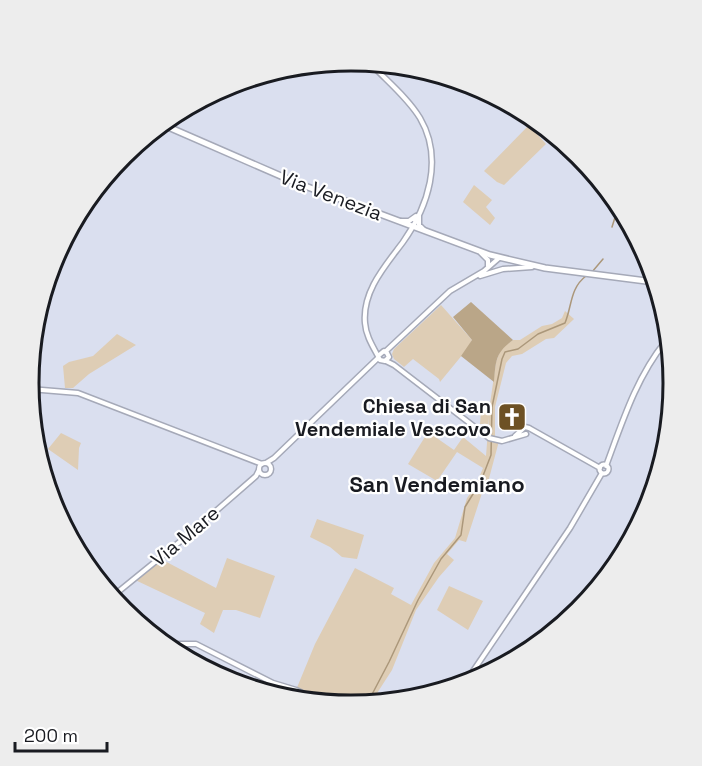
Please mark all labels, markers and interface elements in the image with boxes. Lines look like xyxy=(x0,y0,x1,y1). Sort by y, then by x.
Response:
street label: Via Venezia xyxy=(276,164,386,226)
place label: Chiesa di San Vendemiale Vescovo xyxy=(295,393,491,442)
church icon: Chiesa di San Vendemiale Vescovo xyxy=(496,401,528,433)
district label: San Vendemiano xyxy=(349,470,525,498)
street label: Via Mare xyxy=(145,500,225,572)
scale bar xyxy=(15,715,106,753)
text: 200 m xyxy=(24,724,78,747)

